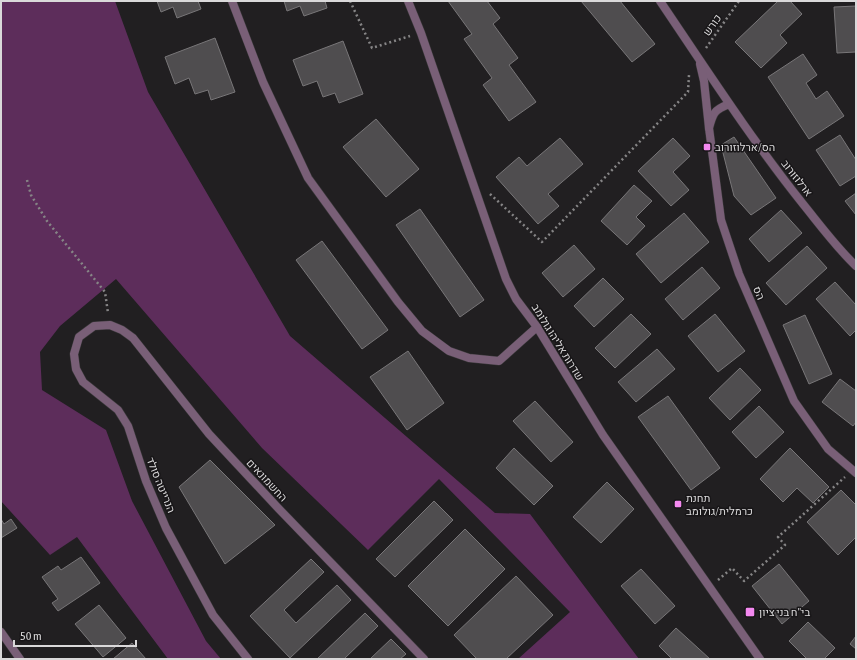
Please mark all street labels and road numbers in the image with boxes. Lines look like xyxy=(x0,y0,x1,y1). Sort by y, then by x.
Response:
street label: כורש xyxy=(700,12,724,38)
street label: ארלוזורוב xyxy=(779,157,815,199)
street label: הס xyxy=(751,284,767,302)
street label: שדרות אליהו גולומב xyxy=(530,302,586,382)
street label: הנרייטה סולד xyxy=(144,455,178,515)
street label: החשמונאים xyxy=(244,456,290,504)

